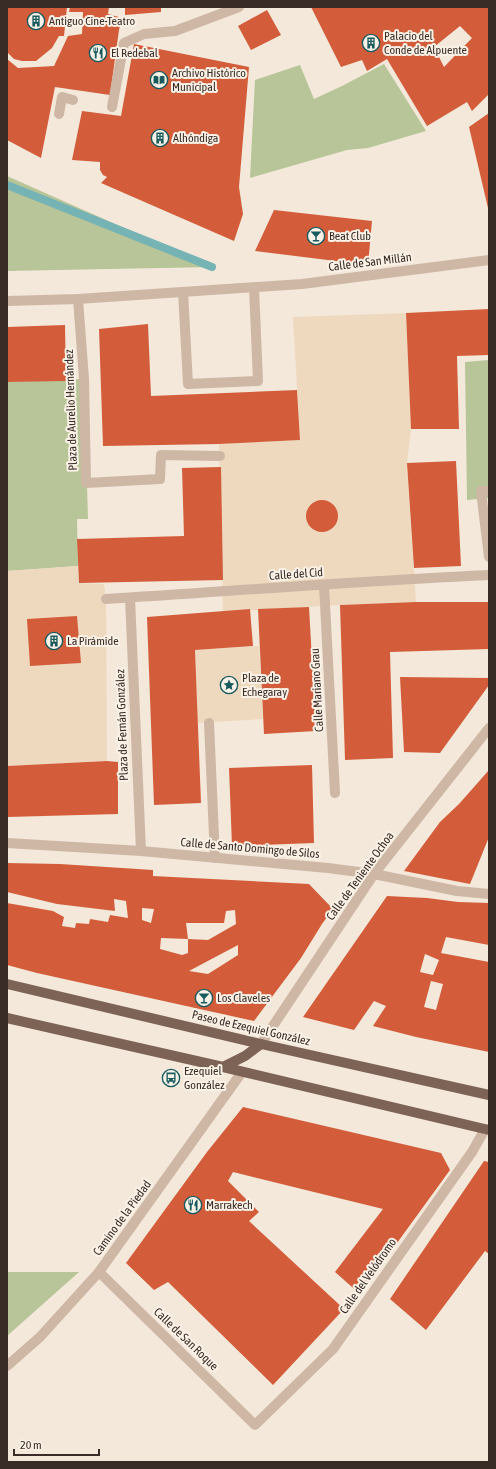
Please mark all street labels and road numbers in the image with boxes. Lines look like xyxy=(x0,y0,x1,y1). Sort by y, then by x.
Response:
street label: Calle de San Millán xyxy=(328,250,412,274)
street label: Plaza de Aurelio Hernández xyxy=(62,348,80,471)
street label: Calle del Cid xyxy=(269,565,323,583)
street label: Calle Mariano Grau xyxy=(308,648,326,732)
street label: Plaza de Fernán González xyxy=(113,668,131,781)
street label: Calle de Teniente Ochoa xyxy=(323,829,397,923)
street label: Calle de Santo Domingo de Silos xyxy=(180,835,320,861)
street label: Paseo de Ezequiel González xyxy=(191,1008,312,1049)
street label: Camino de la Piedad xyxy=(90,1178,154,1258)
street label: Calle del Velódromo xyxy=(337,1235,399,1317)
street label: Calle de San Roque xyxy=(151,1305,221,1373)

